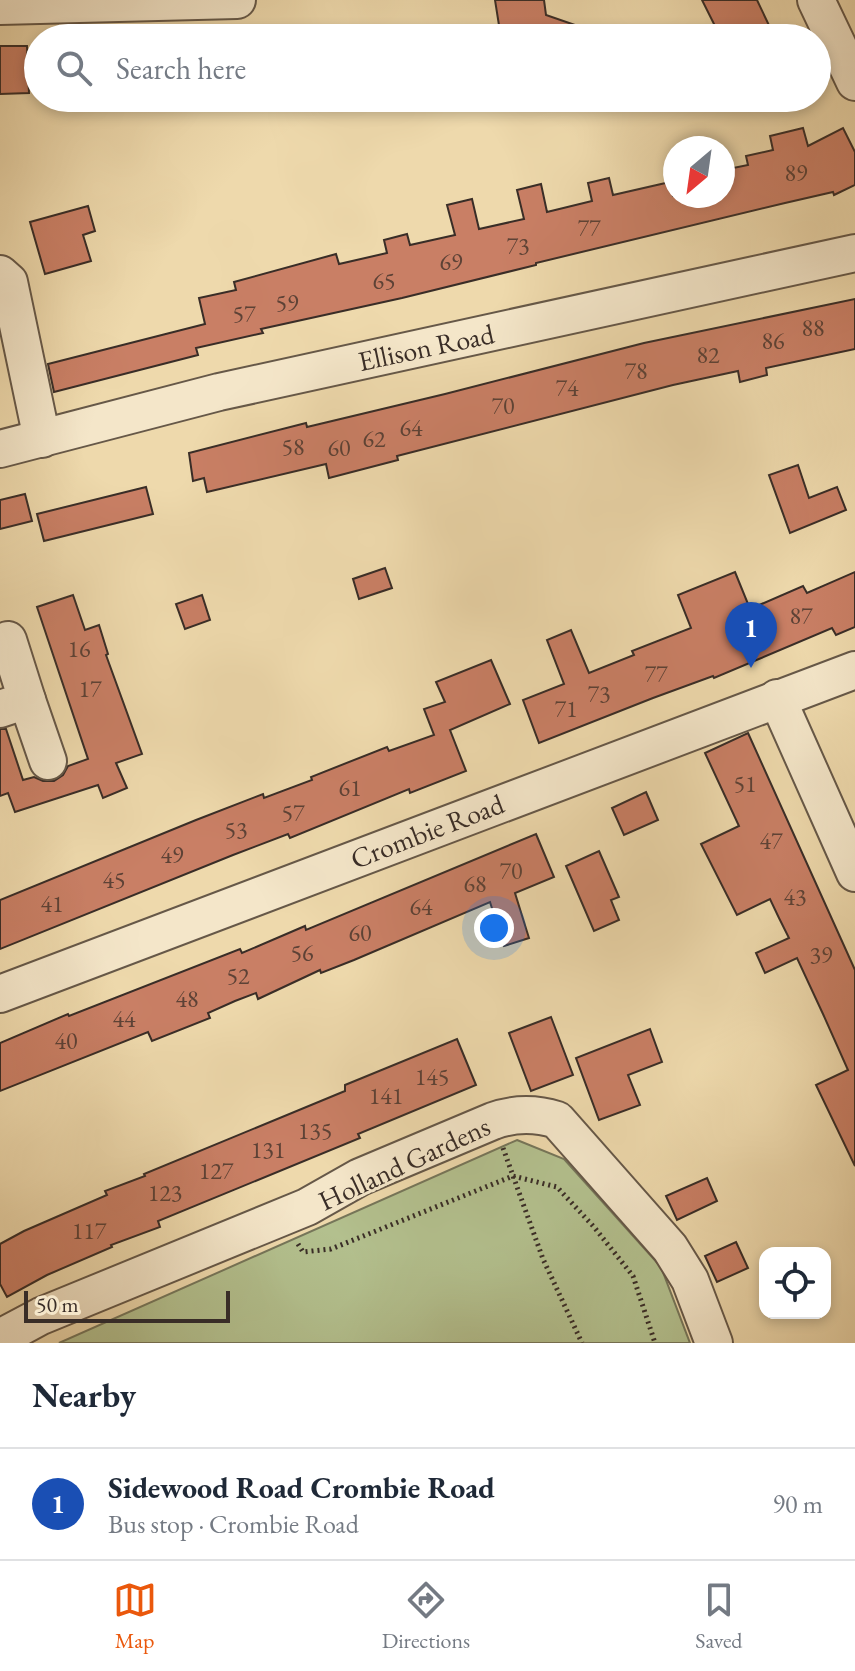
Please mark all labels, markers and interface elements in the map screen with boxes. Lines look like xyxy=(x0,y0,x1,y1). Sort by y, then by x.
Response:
search box xyxy=(24,24,831,112)
icon: search xyxy=(52,46,96,90)
text: Search here xyxy=(116,49,246,88)
north arrow xyxy=(663,136,735,208)
house number: 89 xyxy=(784,157,808,188)
house number: 77 xyxy=(577,212,601,243)
house number: 73 xyxy=(506,230,530,261)
house number: 69 xyxy=(439,246,463,277)
house number: 65 xyxy=(372,265,396,296)
house number: 59 xyxy=(275,287,299,318)
house number: 57 xyxy=(232,298,256,329)
house number: 88 xyxy=(801,312,825,343)
street label: Ellison Road xyxy=(355,315,498,379)
house number: 86 xyxy=(761,325,785,356)
house number: 82 xyxy=(696,339,720,370)
house number: 78 xyxy=(624,355,648,386)
house number: 74 xyxy=(555,372,579,403)
house number: 70 xyxy=(491,390,515,421)
house number: 64 xyxy=(399,412,423,443)
house number: 62 xyxy=(362,423,386,454)
house number: 58 xyxy=(281,431,305,462)
house number: 60 xyxy=(327,432,351,463)
house number: 87 xyxy=(789,600,813,631)
pin: 1 xyxy=(725,602,777,668)
house number: 16 xyxy=(67,633,91,664)
house number: 77 xyxy=(644,658,668,689)
house number: 17 xyxy=(78,673,102,704)
house number: 73 xyxy=(587,678,611,709)
house number: 71 xyxy=(554,693,578,724)
house number: 51 xyxy=(733,768,757,799)
house number: 61 xyxy=(338,772,362,803)
street label: Crombie Road xyxy=(345,785,510,877)
house number: 57 xyxy=(281,797,305,828)
house number: 53 xyxy=(224,814,248,845)
house number: 47 xyxy=(759,825,783,856)
house number: 49 xyxy=(160,839,184,870)
house number: 70 xyxy=(499,855,523,886)
house number: 45 xyxy=(102,864,126,895)
house number: 68 xyxy=(463,868,487,899)
house number: 43 xyxy=(783,881,807,912)
house number: 41 xyxy=(40,888,64,919)
house number: 64 xyxy=(409,891,433,922)
your location xyxy=(474,908,514,948)
house number: 60 xyxy=(348,917,372,948)
house number: 56 xyxy=(290,937,314,968)
house number: 39 xyxy=(809,939,833,970)
house number: 52 xyxy=(226,960,250,991)
house number: 48 xyxy=(175,983,199,1014)
house number: 44 xyxy=(112,1003,136,1034)
house number: 40 xyxy=(54,1025,78,1056)
house number: 145 xyxy=(415,1061,449,1092)
house number: 141 xyxy=(369,1080,403,1111)
street label: Holland Gardens xyxy=(312,1108,496,1218)
house number: 135 xyxy=(298,1115,332,1146)
house number: 131 xyxy=(251,1134,285,1165)
house number: 127 xyxy=(199,1155,234,1186)
house number: 123 xyxy=(148,1177,182,1208)
house number: 117 xyxy=(72,1215,107,1246)
map controls xyxy=(759,1247,831,1319)
button: locate xyxy=(759,1247,831,1319)
scale bar xyxy=(24,1287,230,1323)
text: 50 m xyxy=(36,1290,79,1319)
text: Nearby xyxy=(32,1373,136,1417)
text: Sidewood Road Crombie Road xyxy=(108,1468,495,1507)
text: 1 xyxy=(51,1487,65,1521)
text: 90 m xyxy=(773,1487,823,1521)
text: Bus stop · Crombie Road xyxy=(108,1507,359,1541)
tab: Map xyxy=(113,1578,157,1655)
tab: Directions xyxy=(382,1578,470,1655)
tab: Saved xyxy=(695,1578,742,1655)

